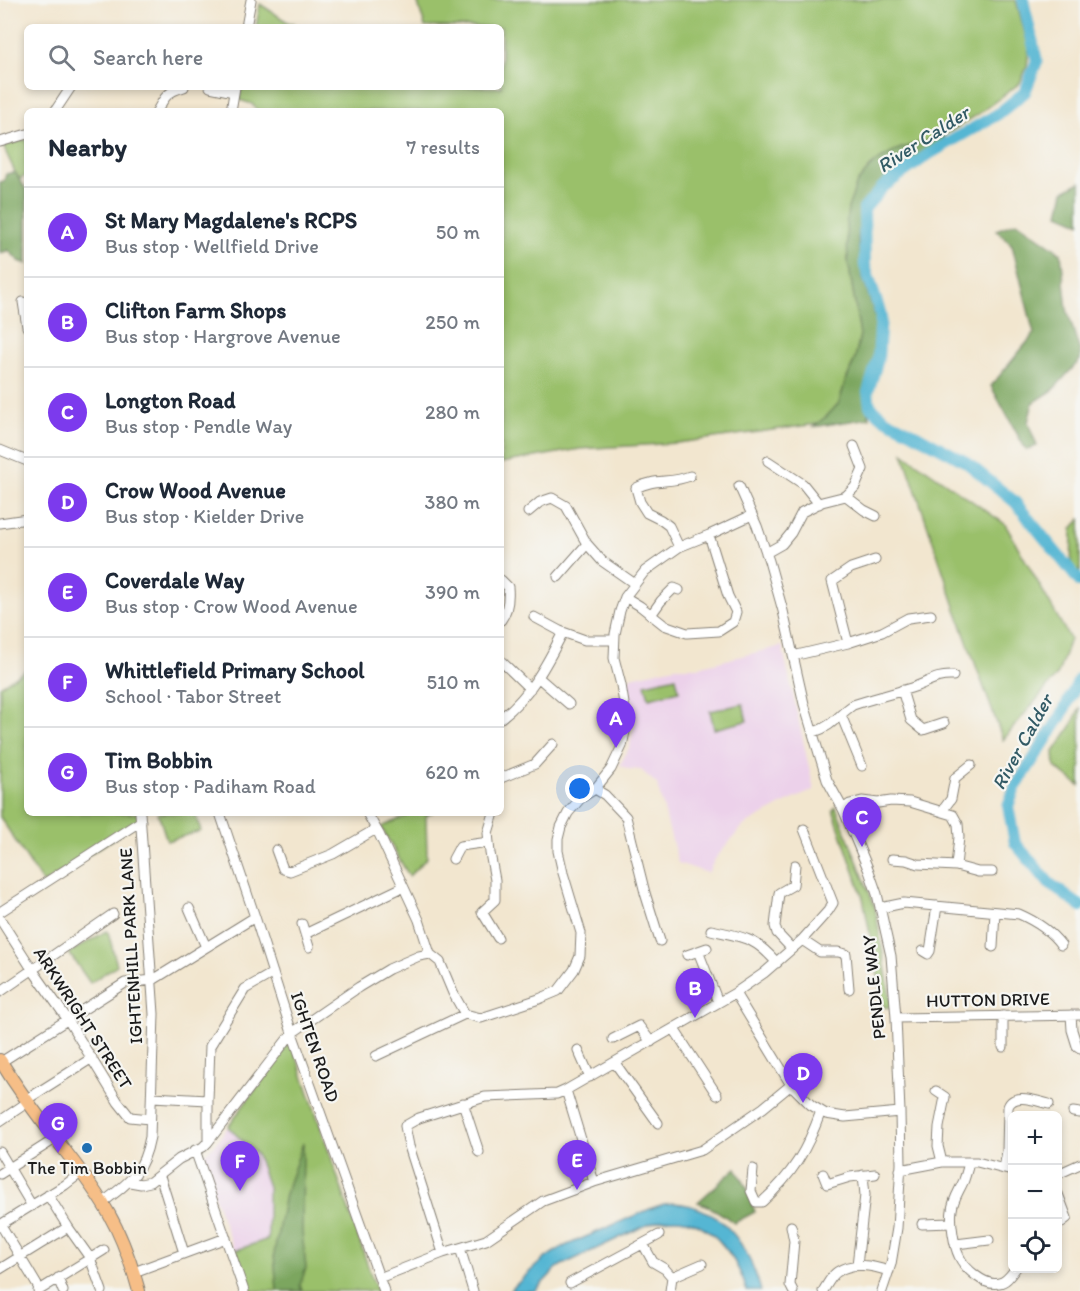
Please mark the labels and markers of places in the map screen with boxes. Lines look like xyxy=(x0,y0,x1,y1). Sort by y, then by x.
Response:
pin: A xyxy=(596,698,636,748)
pin: C xyxy=(842,798,882,847)
pin: B xyxy=(676,968,714,1018)
pin: D xyxy=(784,1054,822,1103)
pin: G xyxy=(38,1104,78,1153)
pin: E xyxy=(558,1140,596,1190)
marker: The Tim Bobbin xyxy=(80,1141,94,1155)
pin: F xyxy=(220,1142,260,1191)
place label: The Tim Bobbin xyxy=(27,1157,147,1179)

